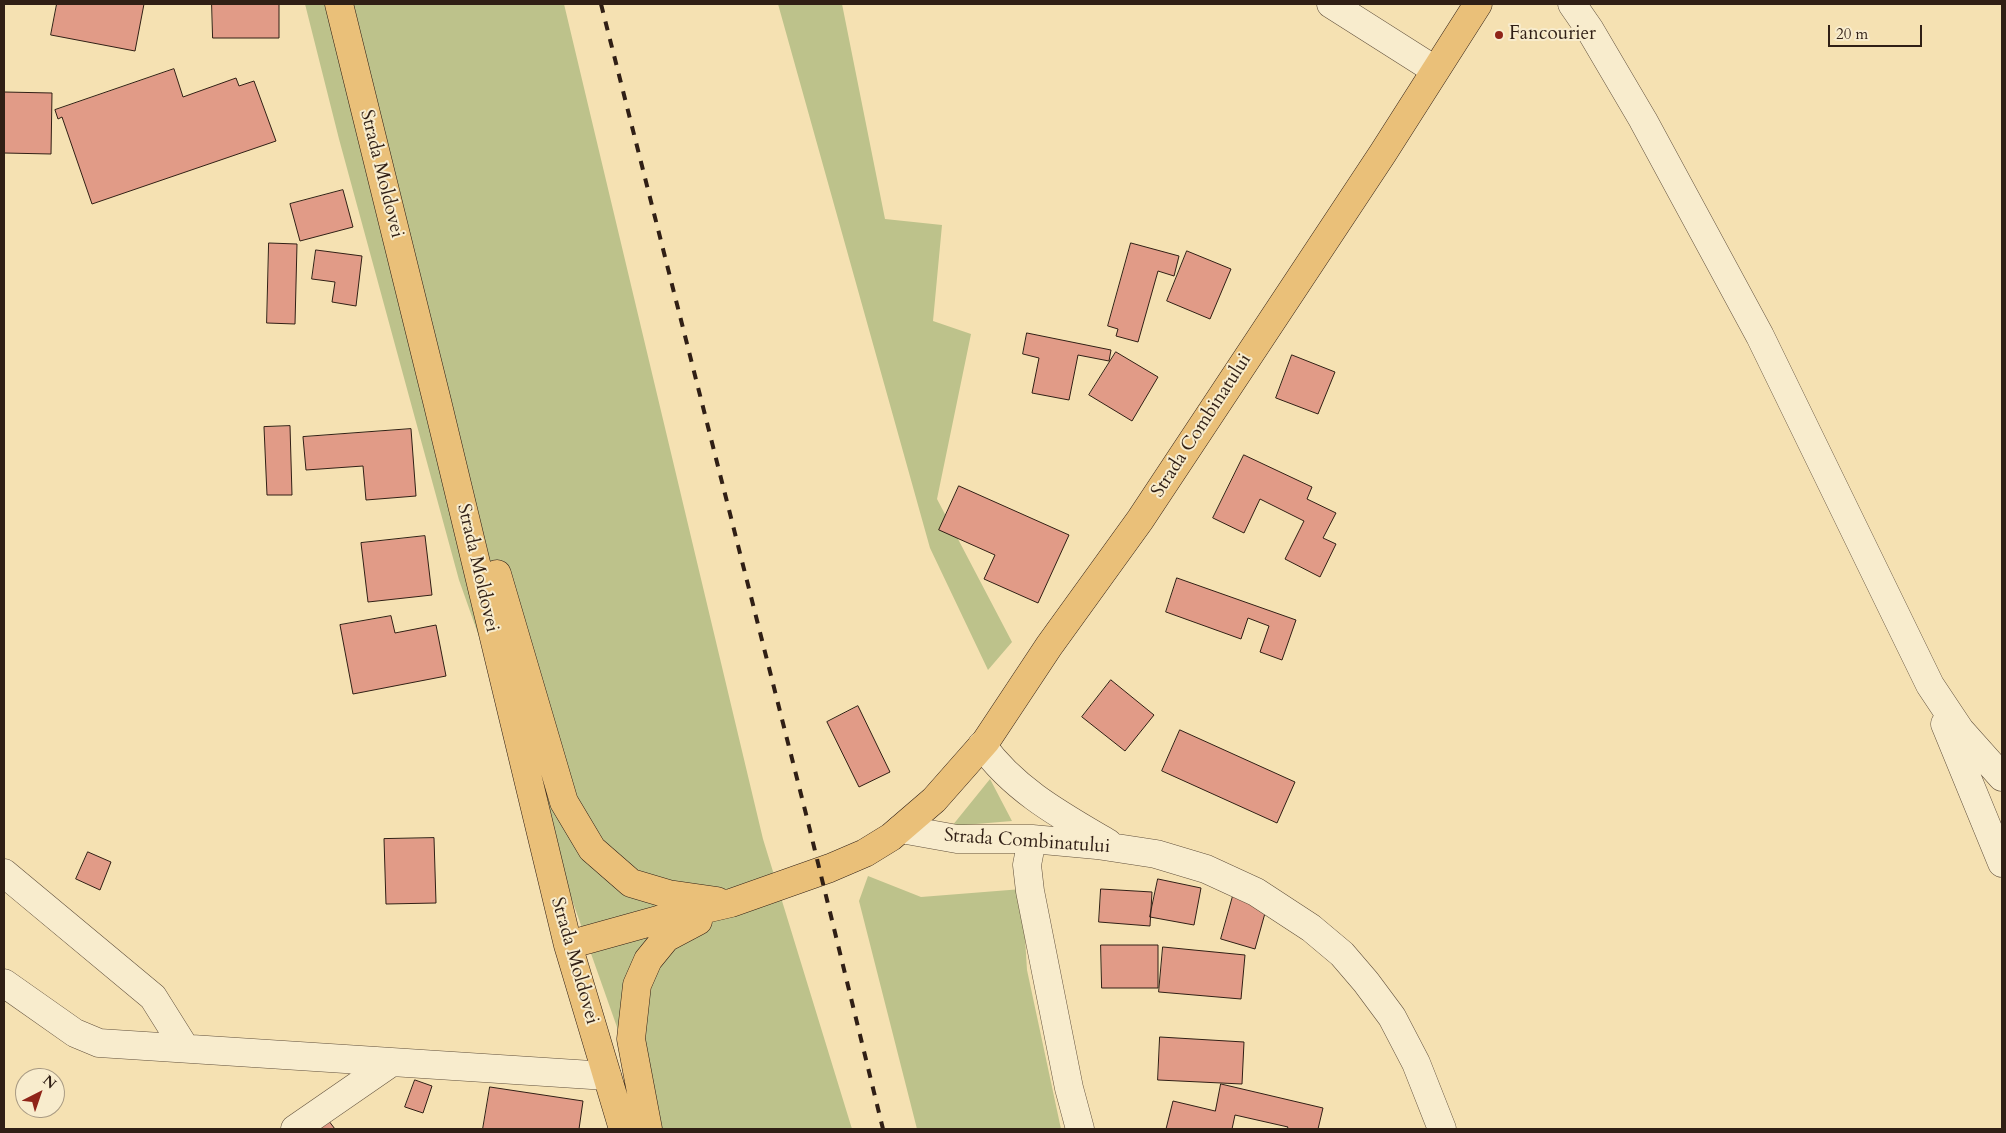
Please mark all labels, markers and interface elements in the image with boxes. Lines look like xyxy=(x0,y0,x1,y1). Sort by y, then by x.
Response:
scale bar xyxy=(1831,15,1925,47)
place label: Fancourier xyxy=(1509,24,1596,46)
text: 20 m xyxy=(1836,24,1868,44)
marker: Fancourier xyxy=(1493,29,1505,41)
street label: Strada Moldovei xyxy=(354,108,408,240)
street label: Strada Combinatului xyxy=(1147,350,1257,502)
street label: Strada Moldovei xyxy=(451,502,503,634)
street label: Strada Combinatului xyxy=(943,825,1111,859)
street label: Strada Moldovei xyxy=(545,895,603,1027)
north arrow xyxy=(15,1068,65,1118)
text: N xyxy=(39,1071,60,1093)

